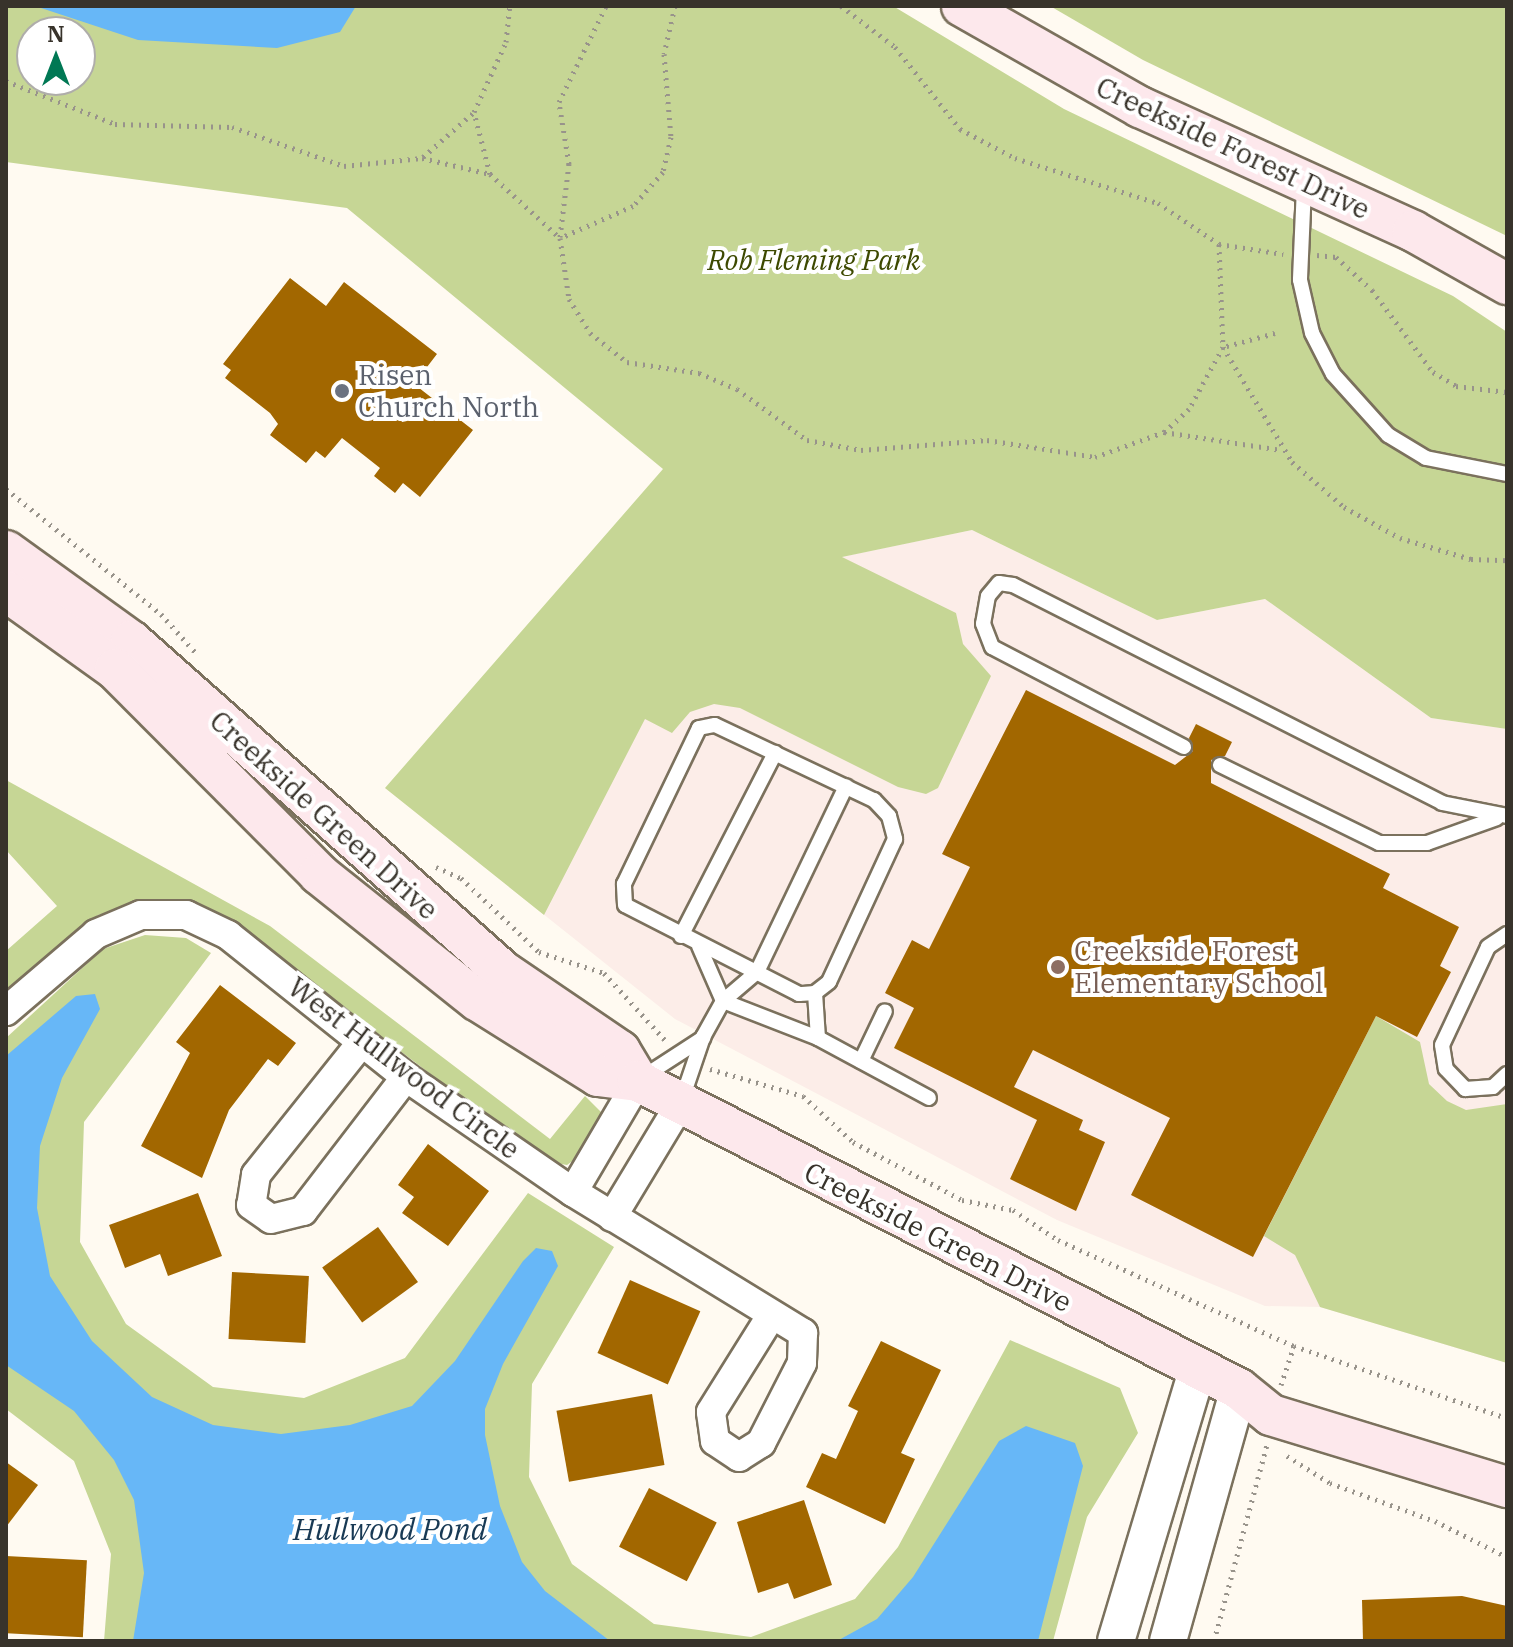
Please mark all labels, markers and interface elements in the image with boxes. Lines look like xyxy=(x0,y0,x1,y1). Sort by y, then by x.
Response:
north arrow xyxy=(16,16,96,96)
text: N xyxy=(47,19,65,48)
street label: Creekside Forest Drive xyxy=(1091,70,1375,226)
park label: Rob Fleming Park xyxy=(708,243,920,277)
place label: Risen Church North xyxy=(358,358,539,424)
marker: Risen Church North xyxy=(333,382,351,400)
street label: Creekside Green Drive xyxy=(203,704,445,926)
place label: Creekside Forest Elementary School xyxy=(1074,934,1323,1000)
marker: Creekside Forest Elementary School xyxy=(1049,958,1067,976)
street label: West Hullwood Circle xyxy=(282,970,526,1166)
street label: Creekside Green Drive xyxy=(799,1155,1077,1319)
water label: Hullwood Pond xyxy=(293,1511,487,1547)

